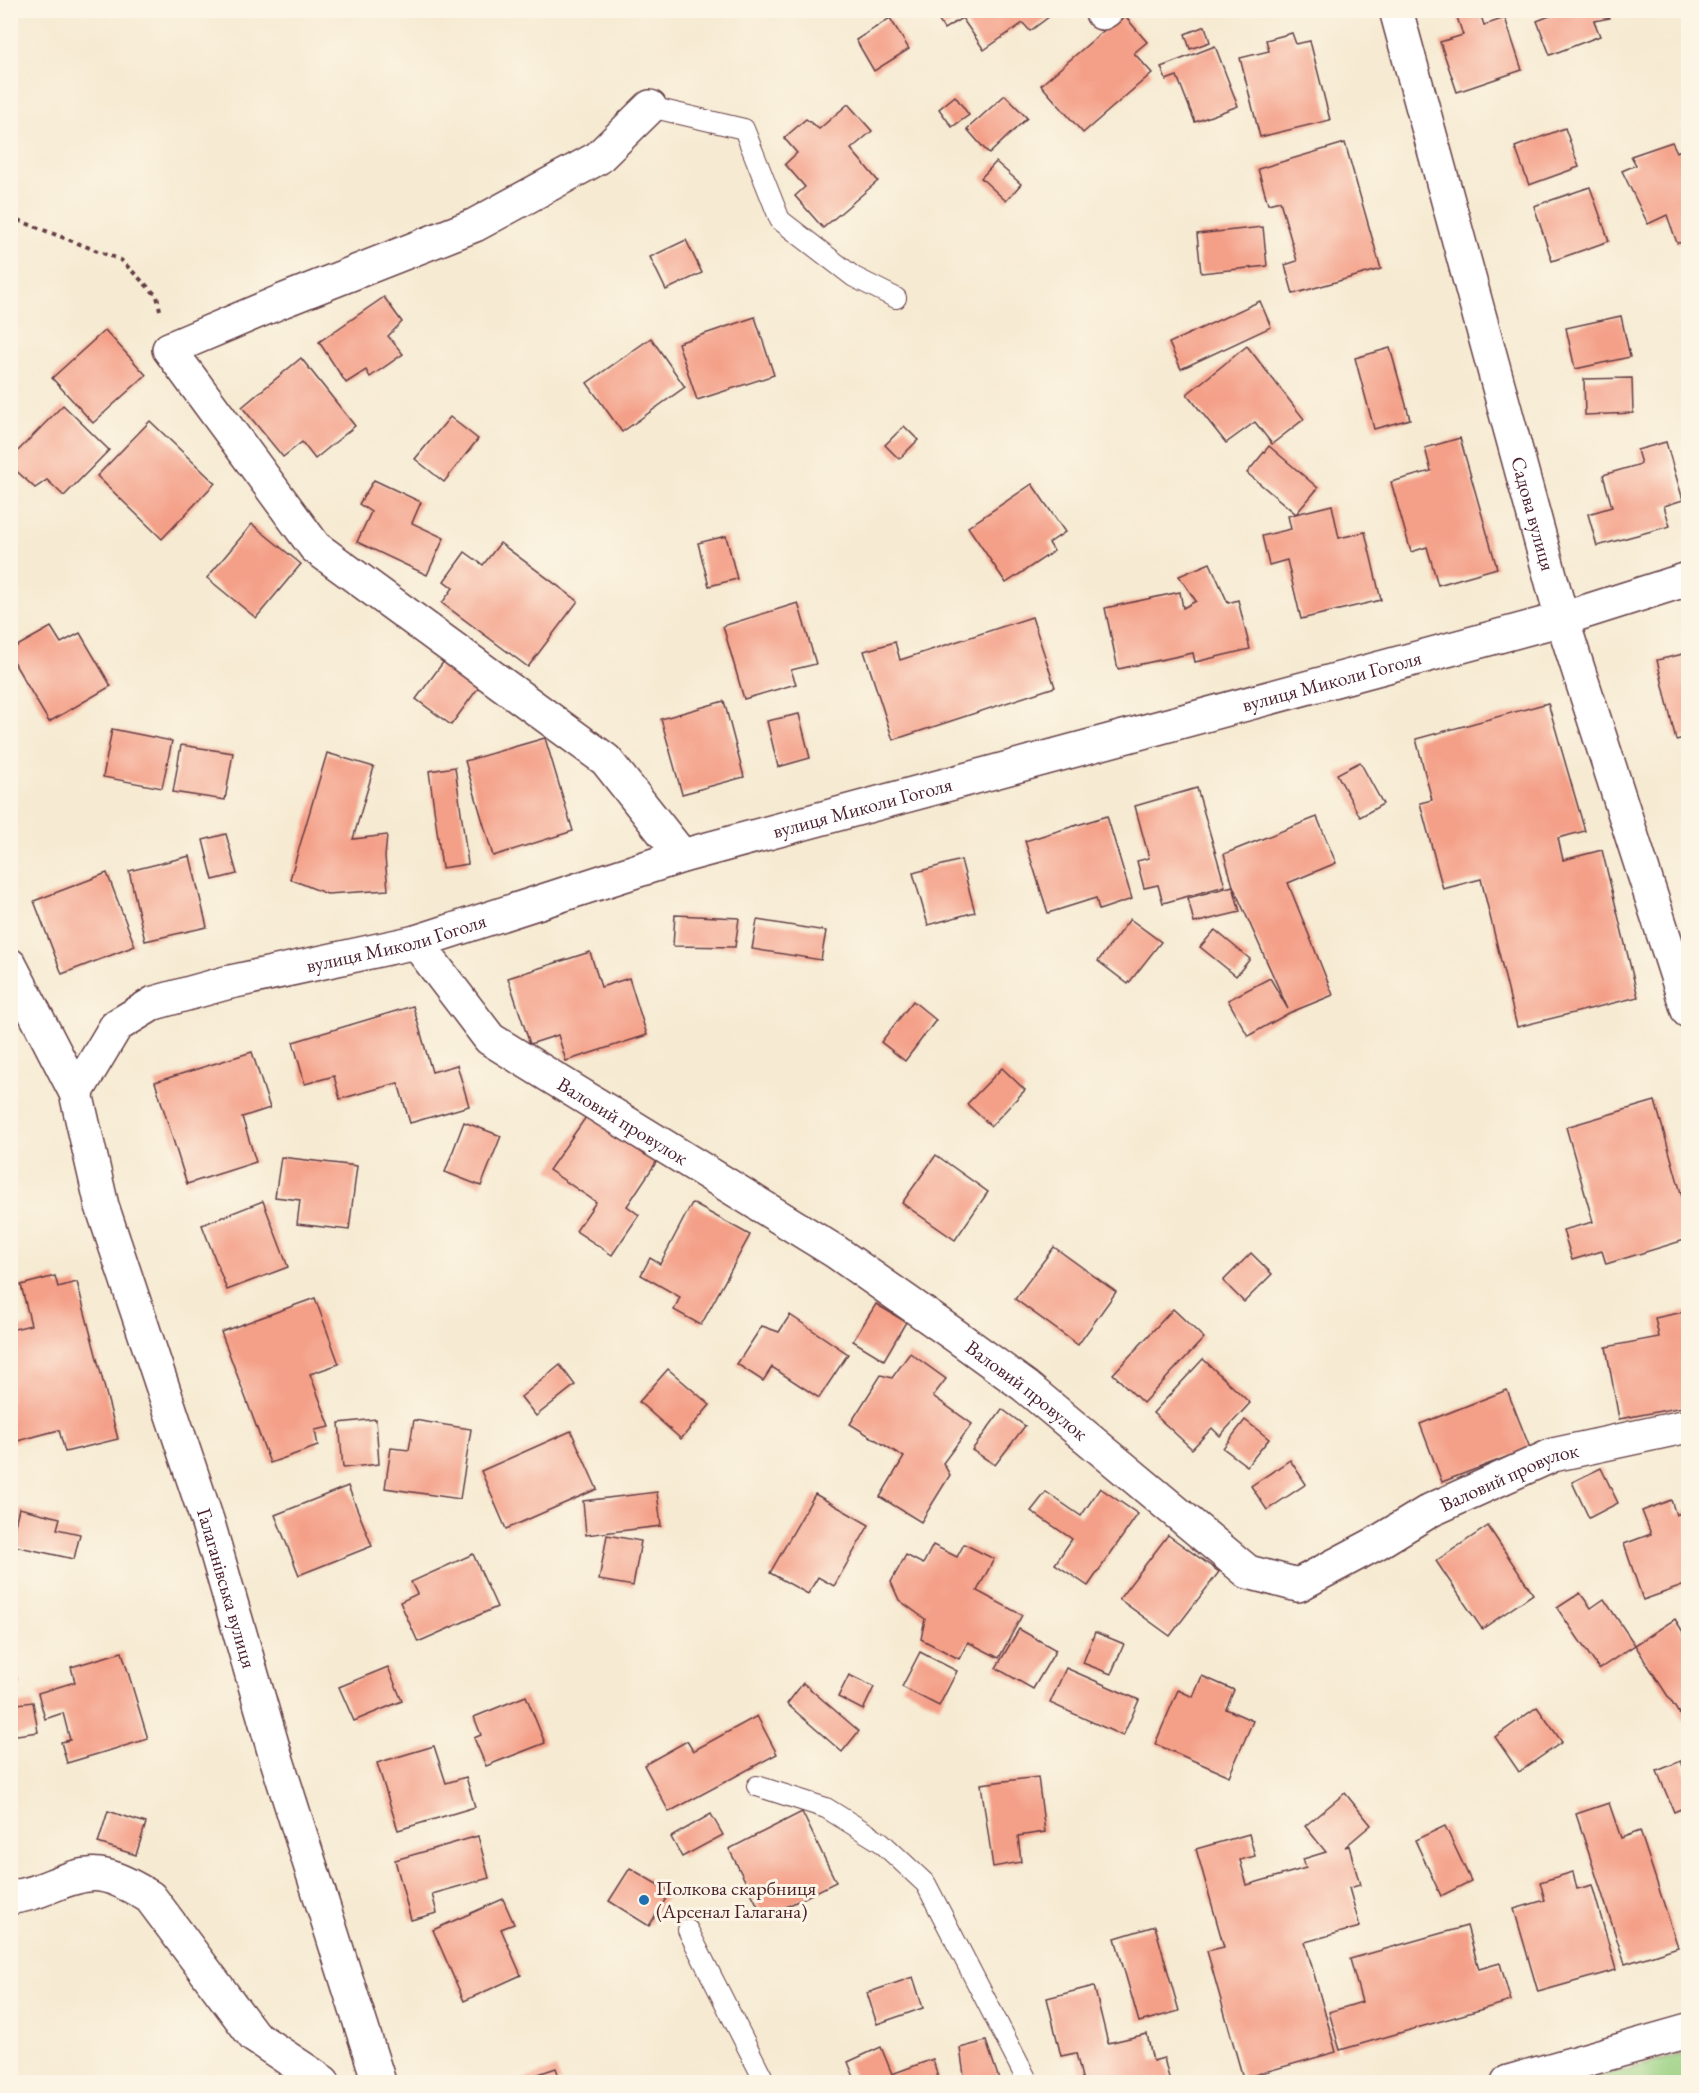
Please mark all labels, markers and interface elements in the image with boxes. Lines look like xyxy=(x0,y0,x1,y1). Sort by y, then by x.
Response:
street label: Садова вулиця xyxy=(1505,454,1561,574)
street label: вулиця Миколи Гоголя xyxy=(1239,644,1424,718)
street label: вулиця Миколи Гоголя xyxy=(770,771,955,844)
street label: вулиця Миколи Гоголя xyxy=(304,907,489,978)
street label: Валовий провулок xyxy=(553,1071,693,1171)
street label: Валовий провулок xyxy=(960,1334,1094,1446)
street label: Валовий провулок xyxy=(1436,1437,1581,1517)
street label: Галаганівська вулиця xyxy=(191,1505,262,1671)
place label: Полкова скарбниця (Арсенал Галагана) xyxy=(656,1875,816,1924)
marker: Полкова скарбниця (Арсенал Галагана) xyxy=(637,1893,651,1907)

